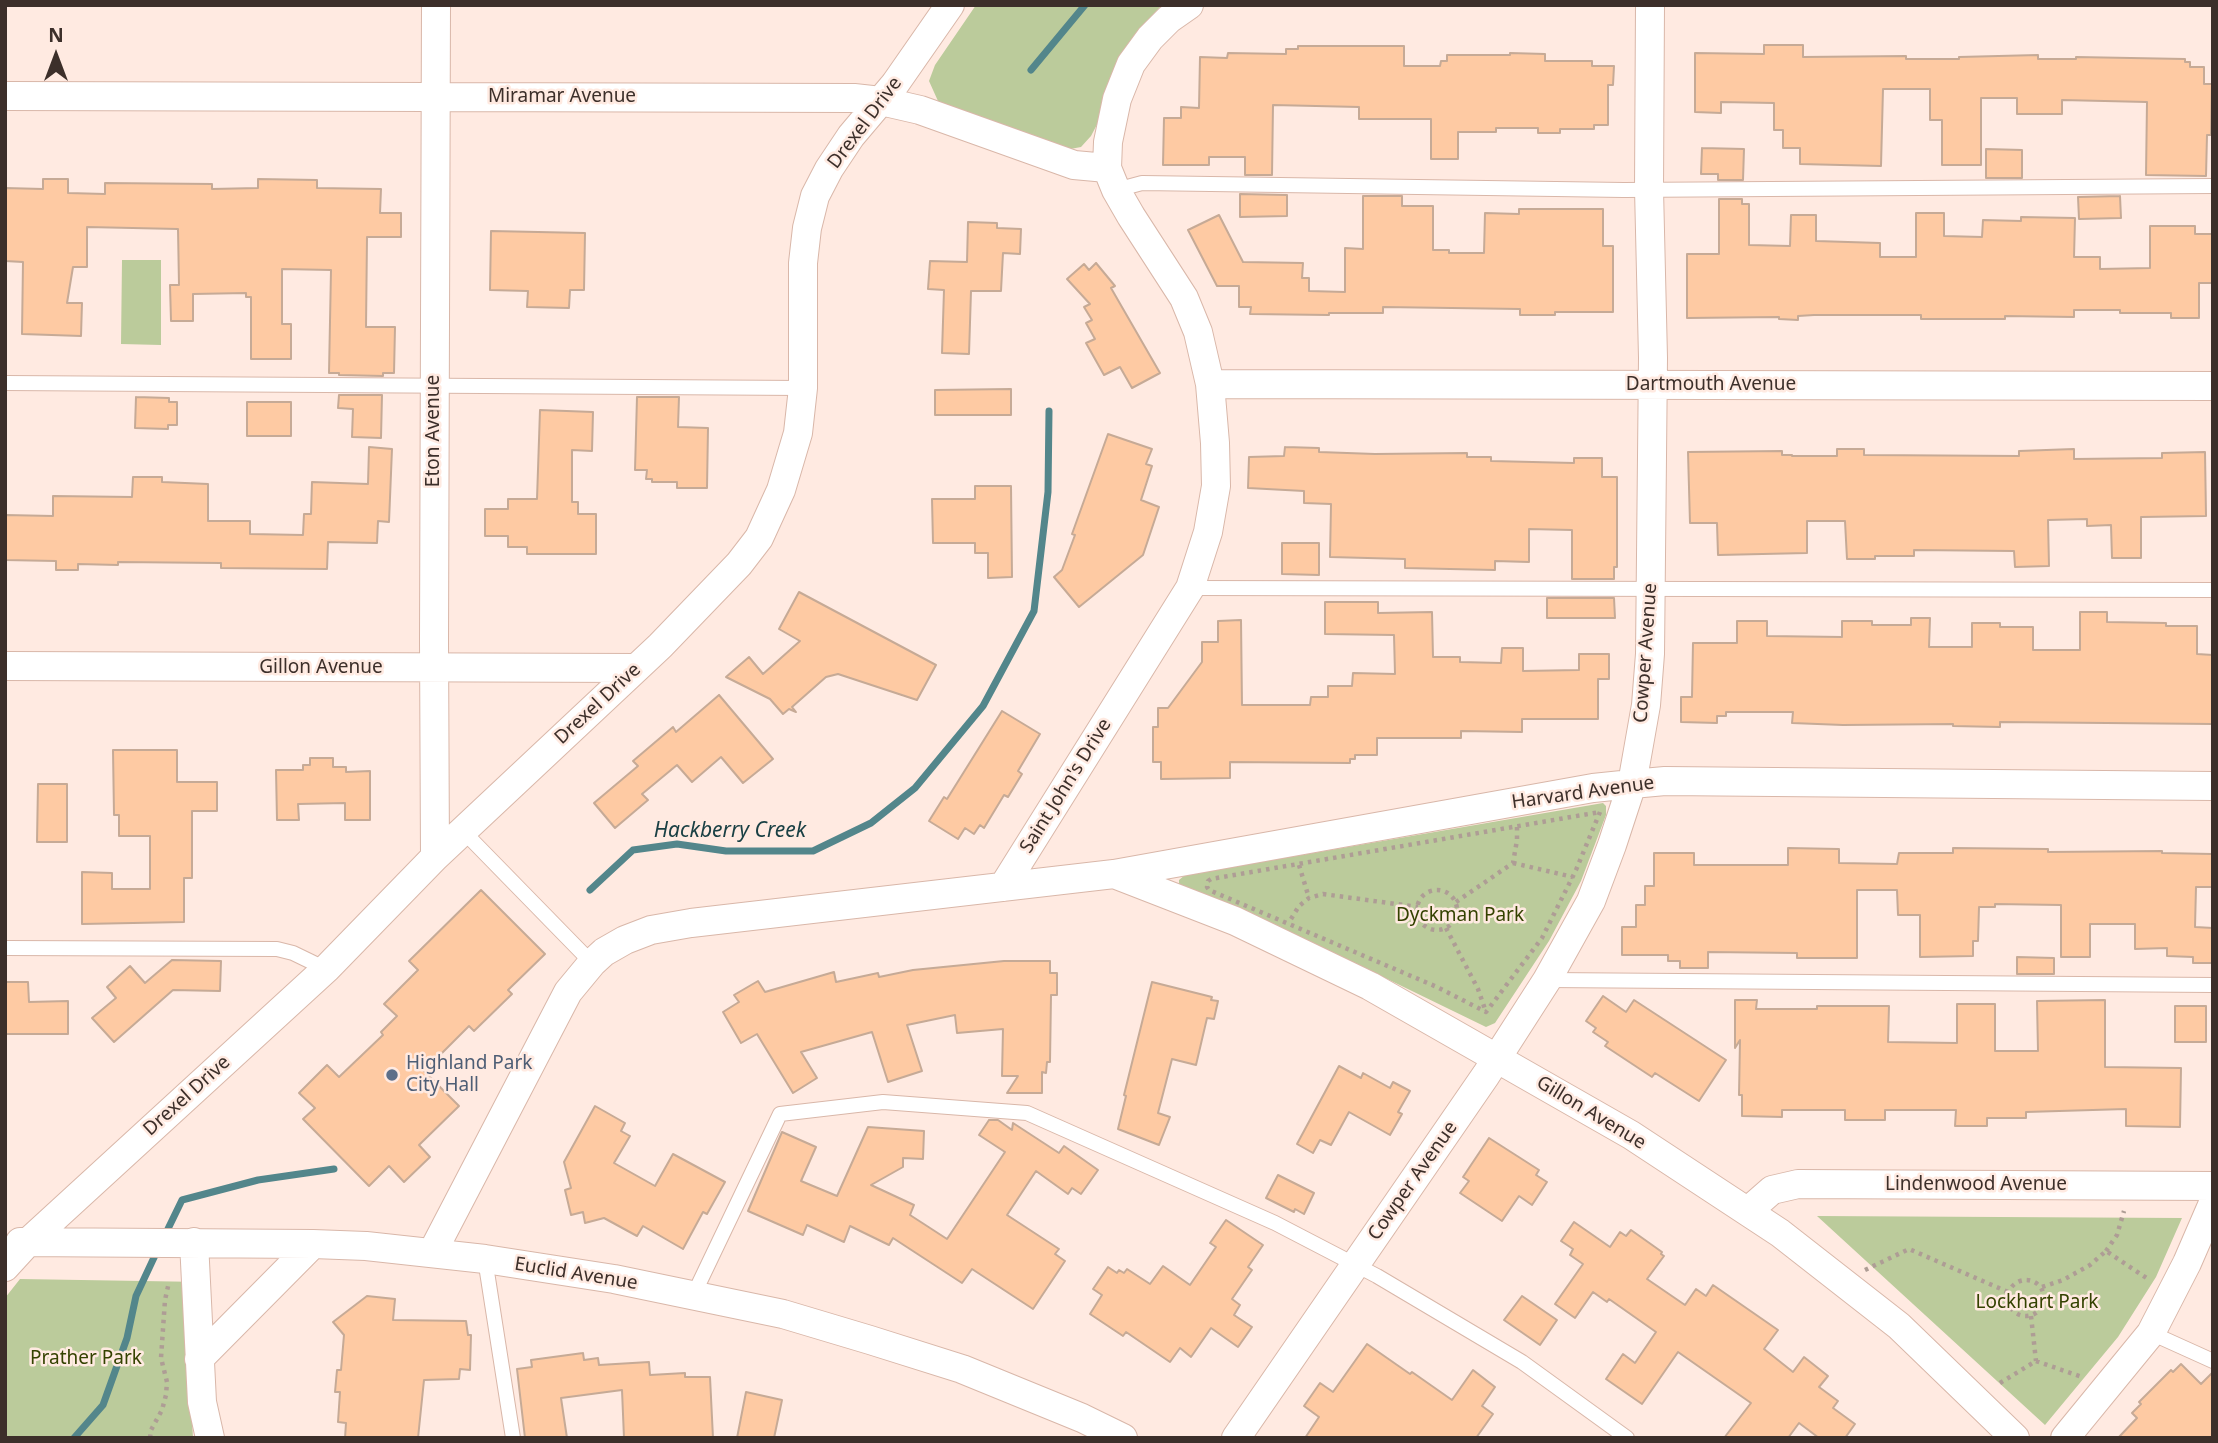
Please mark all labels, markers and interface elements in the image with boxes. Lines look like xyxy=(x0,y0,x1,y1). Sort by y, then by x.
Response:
north arrow xyxy=(21,21,91,91)
text: N xyxy=(48,22,64,48)
street label: Drexel Drive xyxy=(823,73,907,173)
street label: Miramar Avenue xyxy=(488,86,636,108)
street label: Dartmouth Avenue xyxy=(1626,374,1796,396)
street label: Eton Avenue xyxy=(423,375,445,487)
street label: Cowper Avenue xyxy=(1630,582,1662,724)
street label: Gillon Avenue xyxy=(259,657,383,679)
street label: Drexel Drive xyxy=(550,659,646,749)
street label: Saint John's Drive xyxy=(1015,715,1117,857)
street label: Harvard Avenue xyxy=(1510,772,1656,814)
water label: Hackberry Creek xyxy=(654,818,806,844)
park label: Dyckman Park xyxy=(1396,905,1524,927)
street label: Drexel Drive xyxy=(139,1051,235,1141)
place label: Highland Park City Hall xyxy=(406,1053,532,1097)
marker: Highland Park City Hall xyxy=(384,1067,400,1083)
street label: Gillon Avenue xyxy=(1532,1071,1650,1155)
street label: Cowper Avenue xyxy=(1364,1117,1462,1245)
street label: Lindenwood Avenue xyxy=(1885,1174,2067,1196)
street label: Euclid Avenue xyxy=(513,1253,639,1295)
park label: Lockhart Park xyxy=(1976,1292,2098,1314)
park label: Prather Park xyxy=(30,1348,142,1370)

